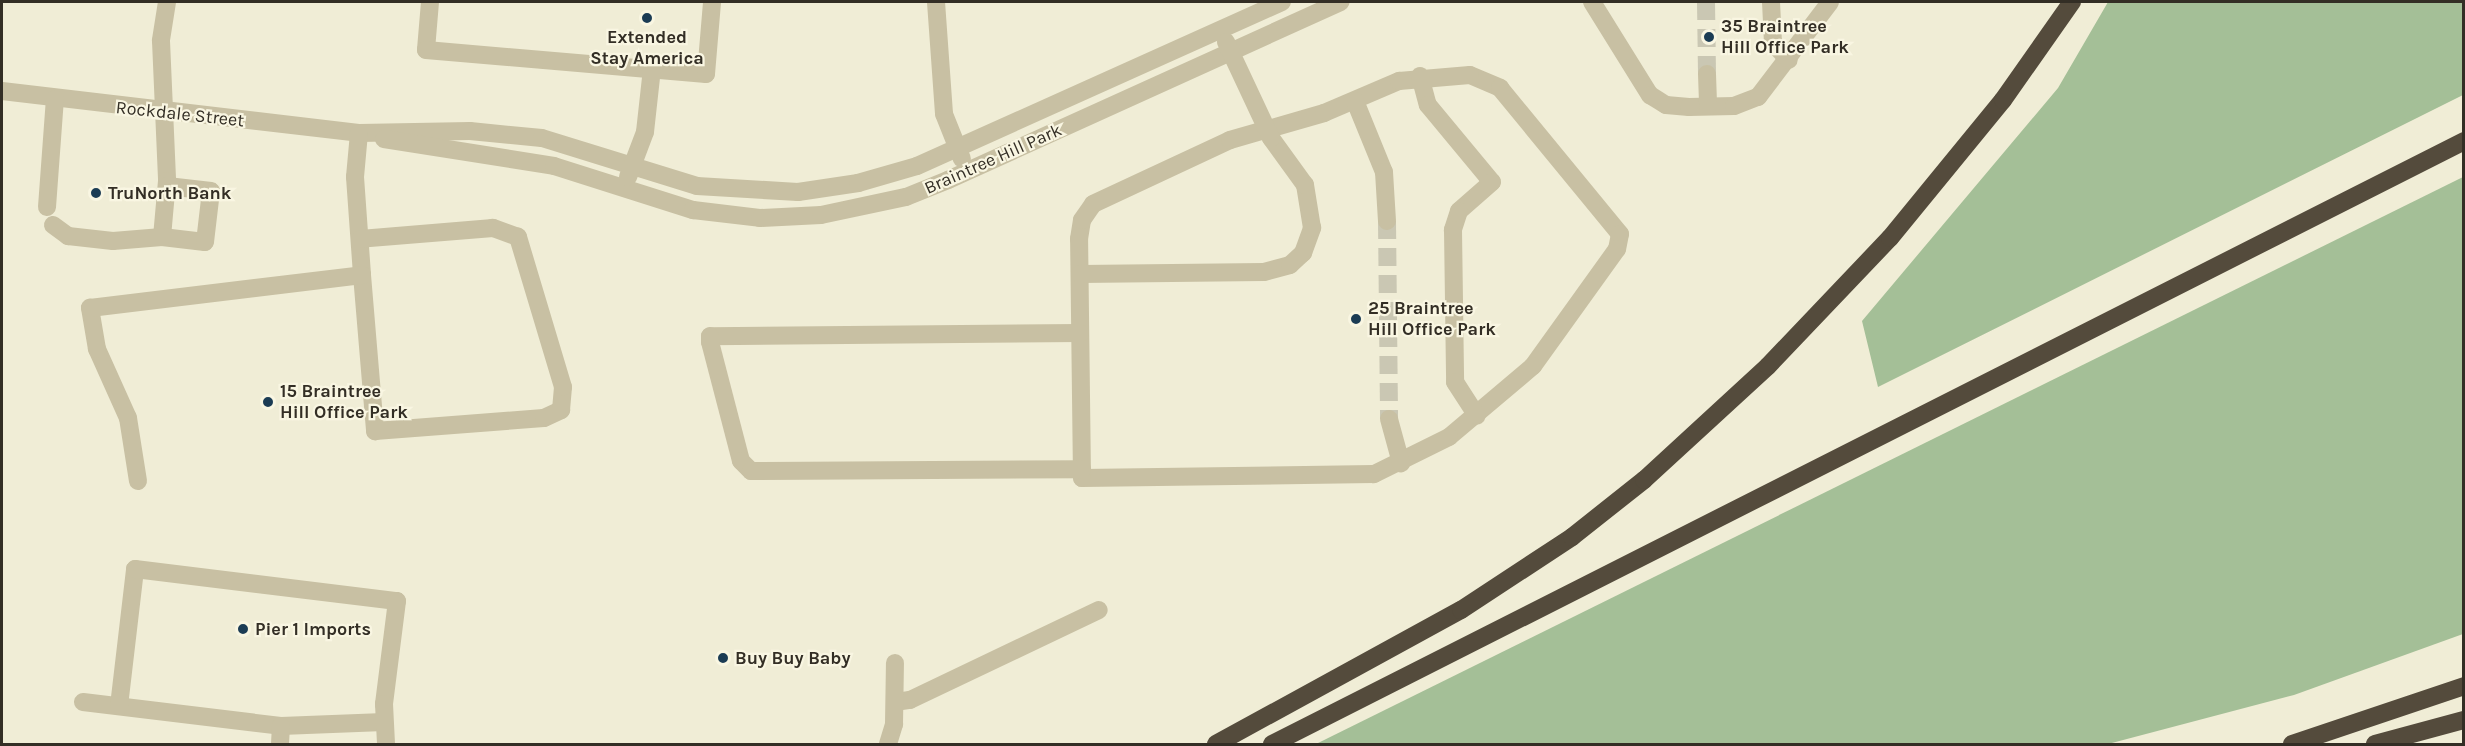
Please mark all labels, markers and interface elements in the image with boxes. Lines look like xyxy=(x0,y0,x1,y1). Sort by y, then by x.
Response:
marker: Extended Stay America xyxy=(640,11,654,25)
place label: 35 Braintree Hill Office Park xyxy=(1721,16,1849,58)
place label: Extended Stay America xyxy=(590,27,704,70)
marker: 35 Braintree Hill Office Park xyxy=(1702,30,1716,44)
street label: Rockdale Street xyxy=(115,97,245,131)
street label: Braintree Hill Park xyxy=(921,119,1065,199)
place label: TruNorth Bank xyxy=(108,182,231,204)
marker: TruNorth Bank xyxy=(89,186,103,200)
place label: 25 Braintree Hill Office Park xyxy=(1368,298,1496,340)
marker: 25 Braintree Hill Office Park xyxy=(1349,312,1363,326)
place label: 15 Braintree Hill Office Park xyxy=(280,381,408,424)
marker: 15 Braintree Hill Office Park xyxy=(261,395,275,409)
place label: Pier 1 Imports xyxy=(255,618,371,640)
marker: Pier 1 Imports xyxy=(236,622,250,636)
place label: Buy Buy Baby xyxy=(735,647,850,669)
marker: Buy Buy Baby xyxy=(716,651,730,665)

